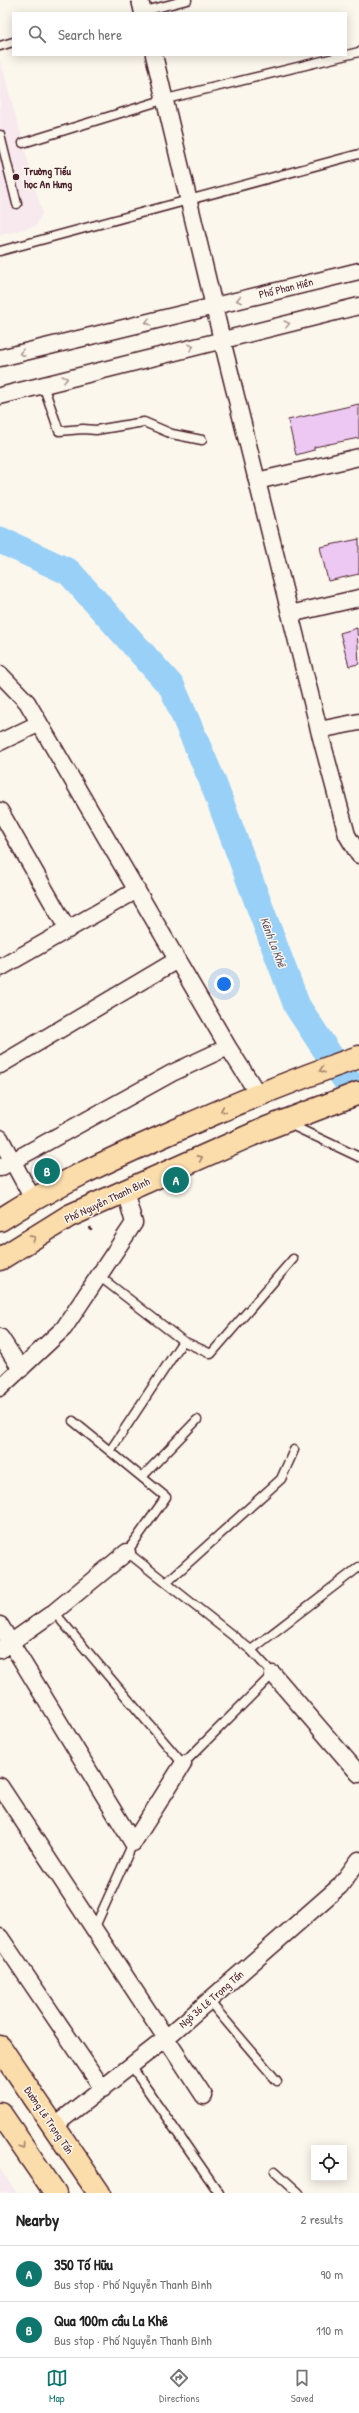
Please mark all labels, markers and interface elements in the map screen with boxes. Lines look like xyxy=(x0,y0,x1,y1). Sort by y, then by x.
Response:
search box xyxy=(12,12,347,56)
icon: search xyxy=(26,23,48,45)
text: Search here xyxy=(58,24,122,45)
place label: Trường Tiểu học An Hưng xyxy=(23,164,72,192)
marker: Trường Tiểu học An Hưng xyxy=(11,172,21,182)
street label: Phố Phan Hiền xyxy=(257,274,315,302)
one-way arrow xyxy=(236,295,243,303)
one-way arrow xyxy=(145,317,152,326)
one-way arrow xyxy=(283,320,290,328)
one-way arrow xyxy=(187,343,194,352)
one-way arrow xyxy=(19,348,26,357)
one-way arrow xyxy=(61,375,68,384)
water label: Kênh La Khê xyxy=(256,914,291,970)
your location xyxy=(214,974,234,994)
one-way arrow xyxy=(319,1065,326,1074)
one-way arrow xyxy=(219,1105,226,1113)
one-way arrow xyxy=(196,1155,204,1163)
pin: B xyxy=(34,1156,60,1186)
pin: A xyxy=(163,1165,189,1195)
street label: Phố Nguyễn Thanh Bình xyxy=(62,1174,152,1226)
one-way arrow xyxy=(29,1236,36,1243)
street label: Ngõ 36 Lê Trọng Tấn xyxy=(176,1967,246,2031)
street label: Đường Lê Trọng Tấn xyxy=(21,2083,77,2157)
one-way arrow xyxy=(17,2141,24,2148)
map controls xyxy=(311,2145,347,2181)
button: locate xyxy=(311,2145,347,2181)
text: Nearby xyxy=(16,2208,59,2231)
text: 2 results xyxy=(301,2210,343,2228)
text: 350 Tố Hữu xyxy=(54,2254,113,2275)
text: A xyxy=(26,2265,32,2283)
text: 90 m xyxy=(321,2265,343,2283)
text: Bus stop · Phố Nguyễn Thanh Bình xyxy=(54,2275,212,2293)
text: Qua 100m cầu La Khê xyxy=(54,2310,168,2331)
text: B xyxy=(26,2321,32,2339)
text: 110 m xyxy=(316,2321,343,2339)
text: Bus stop · Phố Nguyễn Thanh Bình xyxy=(54,2331,212,2349)
tab: Map xyxy=(46,2367,68,2405)
tab: Directions xyxy=(159,2367,200,2405)
tab: Saved xyxy=(291,2367,313,2405)

